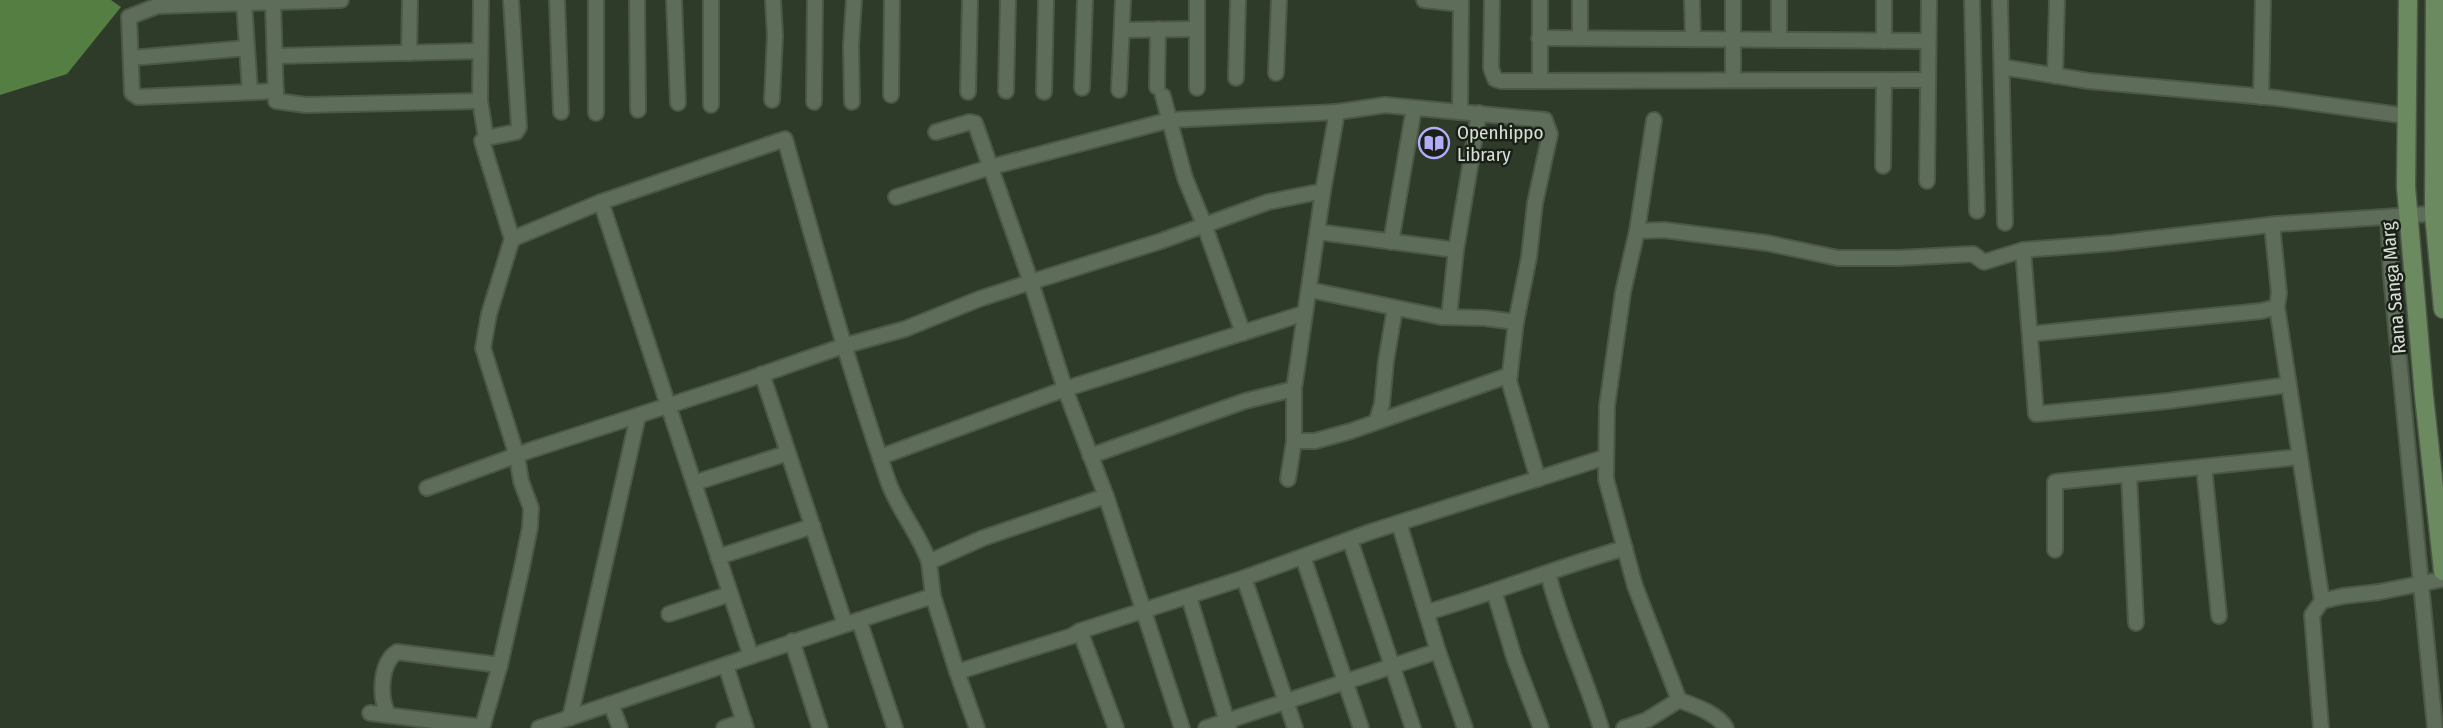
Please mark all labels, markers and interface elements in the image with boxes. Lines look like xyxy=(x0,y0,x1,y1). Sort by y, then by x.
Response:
place label: Openhippo Library xyxy=(1457,121,1543,166)
library icon: Openhippo Library xyxy=(1417,126,1451,160)
street label: Rana Sanga Marg xyxy=(2376,221,2411,355)

